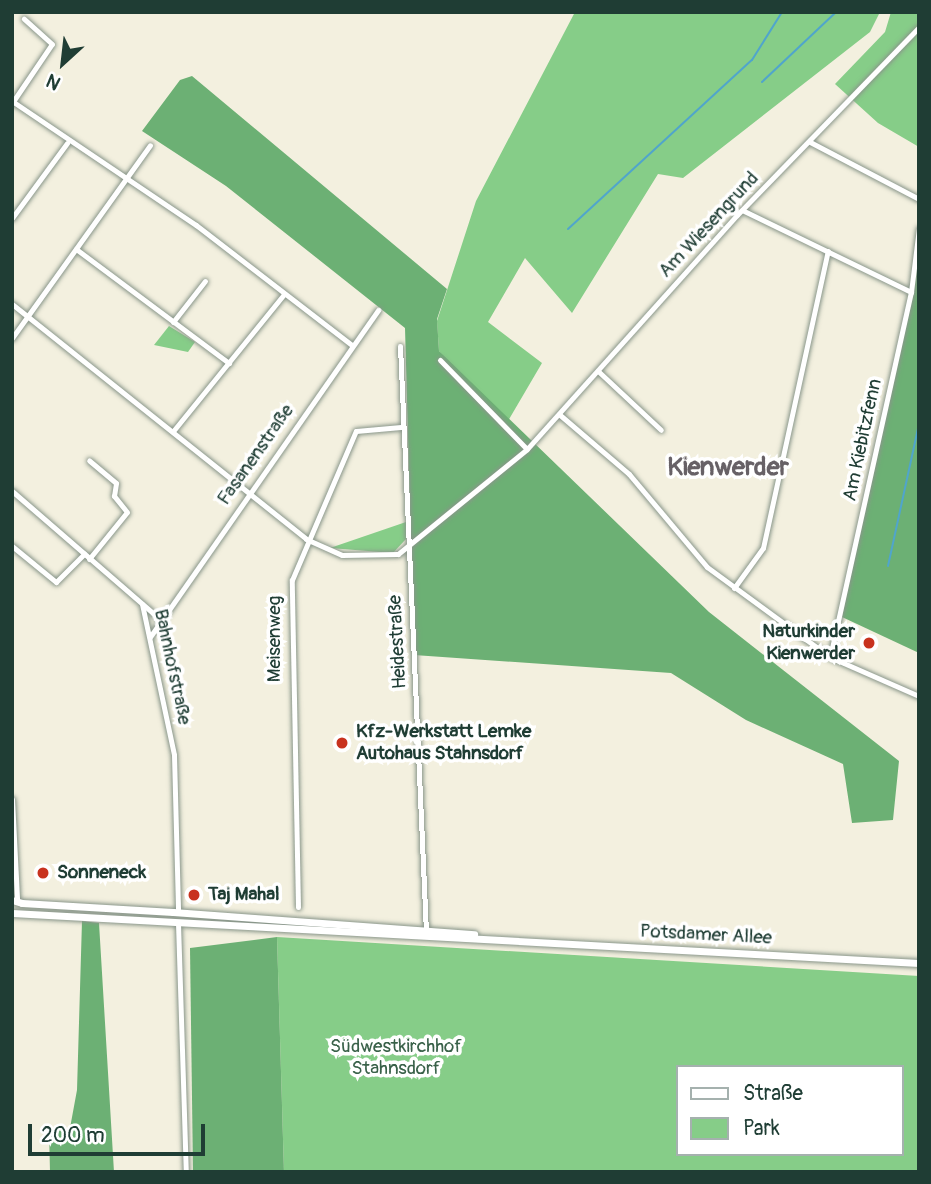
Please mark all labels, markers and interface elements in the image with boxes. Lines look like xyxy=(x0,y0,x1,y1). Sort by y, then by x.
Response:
north arrow xyxy=(28,28,98,98)
text: N xyxy=(42,68,65,95)
street label: Am Wiesengrund xyxy=(654,167,764,283)
street label: Am Kiebitzfenn xyxy=(839,377,887,503)
street label: Fasanenstraße xyxy=(213,400,299,510)
district label: Kienwerder xyxy=(667,452,789,484)
street label: Heidestraße xyxy=(384,594,412,690)
street label: Meisenweg xyxy=(264,596,286,682)
street label: Bahnhofstraße xyxy=(149,607,195,727)
place label: Naturkinder Kienwerder xyxy=(762,621,855,665)
marker: Naturkinder Kienwerder xyxy=(861,635,877,651)
place label: Kfz-Werkstatt Lemke Autohaus Stahnsdorf xyxy=(356,721,531,765)
marker: Kfz-Werkstatt Lemke Autohaus Stahnsdorf xyxy=(334,735,350,751)
place label: Sonneneck xyxy=(57,862,146,884)
marker: Sonneneck xyxy=(35,865,51,881)
place label: Taj Mahal xyxy=(208,884,280,906)
marker: Taj Mahal xyxy=(186,887,202,903)
street label: Potsdamer Allee xyxy=(639,920,773,950)
park label: Südwestkirchhof Stahnsdorf xyxy=(330,1036,462,1080)
legend xyxy=(676,1065,903,1156)
text: Straße xyxy=(743,1080,803,1107)
scale bar xyxy=(32,1110,208,1154)
text: Park xyxy=(743,1115,780,1142)
text: 200 m xyxy=(41,1122,105,1149)

